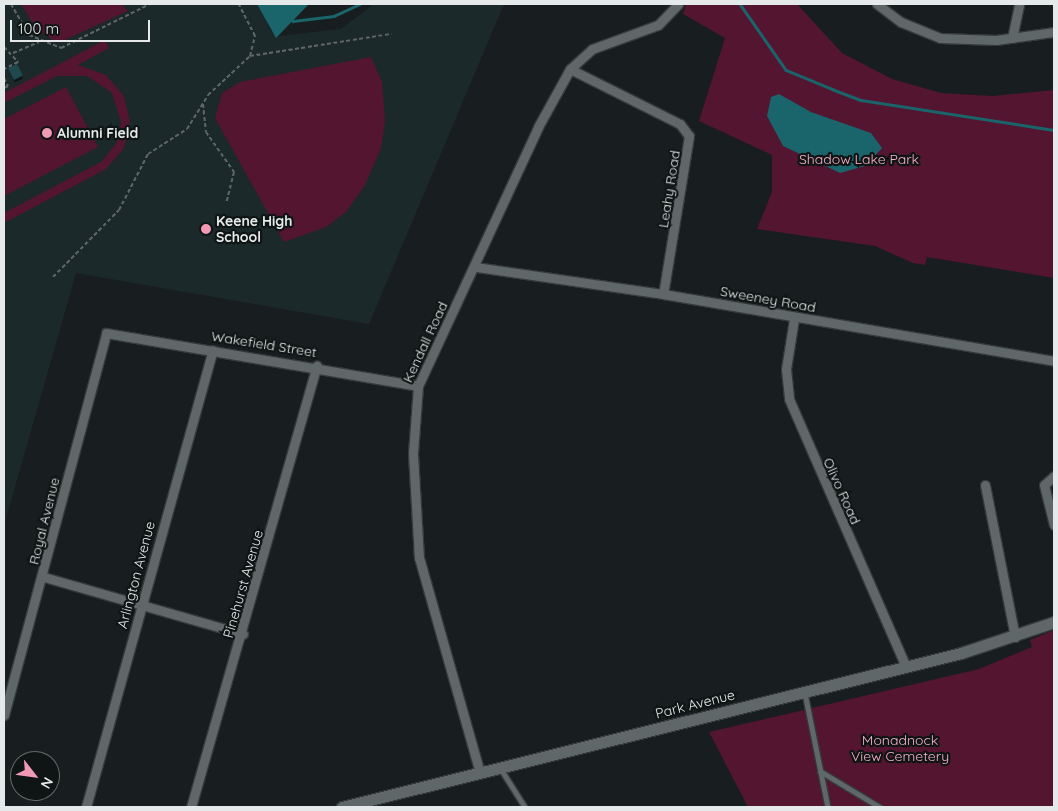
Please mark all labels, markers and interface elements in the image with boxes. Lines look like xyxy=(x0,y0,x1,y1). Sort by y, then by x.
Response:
scale bar xyxy=(12,10,152,42)
text: 100 m xyxy=(18,19,59,38)
place label: Alumni Field xyxy=(57,125,138,141)
marker: Alumni Field xyxy=(41,127,53,139)
street label: Leahy Road xyxy=(655,149,683,229)
park label: Shadow Lake Park xyxy=(799,151,919,167)
place label: Keene High School xyxy=(216,213,292,246)
marker: Keene High School xyxy=(200,223,212,235)
street label: Sweeney Road xyxy=(719,282,817,316)
street label: Kendall Road xyxy=(399,299,451,385)
street label: Wakefield Street xyxy=(210,327,318,361)
street label: Olivo Road xyxy=(820,455,864,527)
street label: Royal Avenue xyxy=(25,476,63,566)
street label: Arlington Avenue xyxy=(114,519,158,631)
street label: Pinehurst Avenue xyxy=(220,528,266,640)
street label: Park Avenue xyxy=(654,686,736,722)
park label: Monadnock View Cemetery xyxy=(851,732,949,764)
north arrow xyxy=(10,751,60,801)
text: N xyxy=(37,774,57,792)

